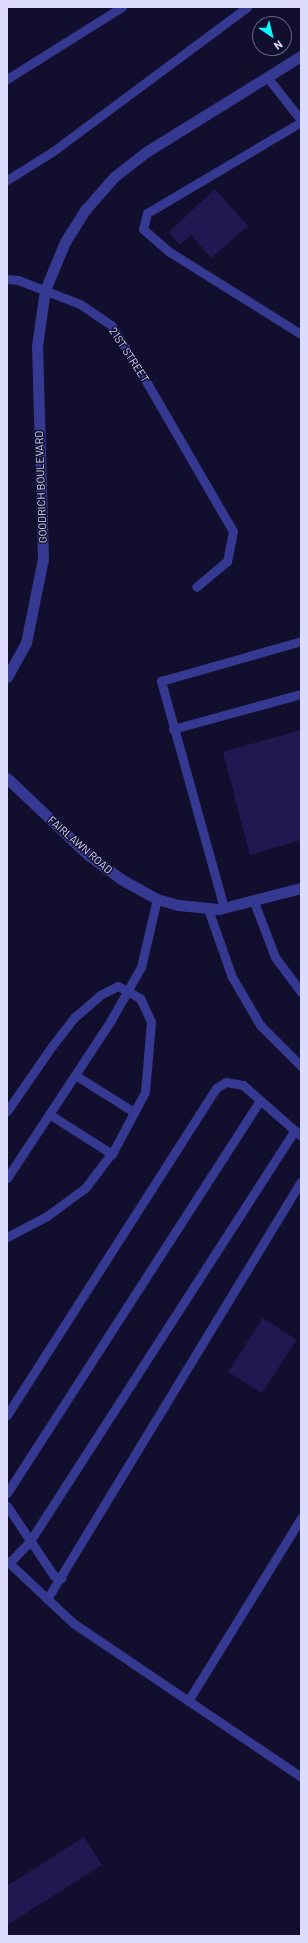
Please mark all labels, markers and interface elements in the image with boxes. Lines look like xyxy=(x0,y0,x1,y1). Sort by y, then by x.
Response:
north arrow xyxy=(252,16,292,56)
text: N xyxy=(272,38,285,53)
street label: 21ST STREET xyxy=(106,325,152,385)
street label: GOODRICH BOULEVARD xyxy=(32,431,50,543)
street label: FAIRLAWN ROAD xyxy=(45,813,115,877)

